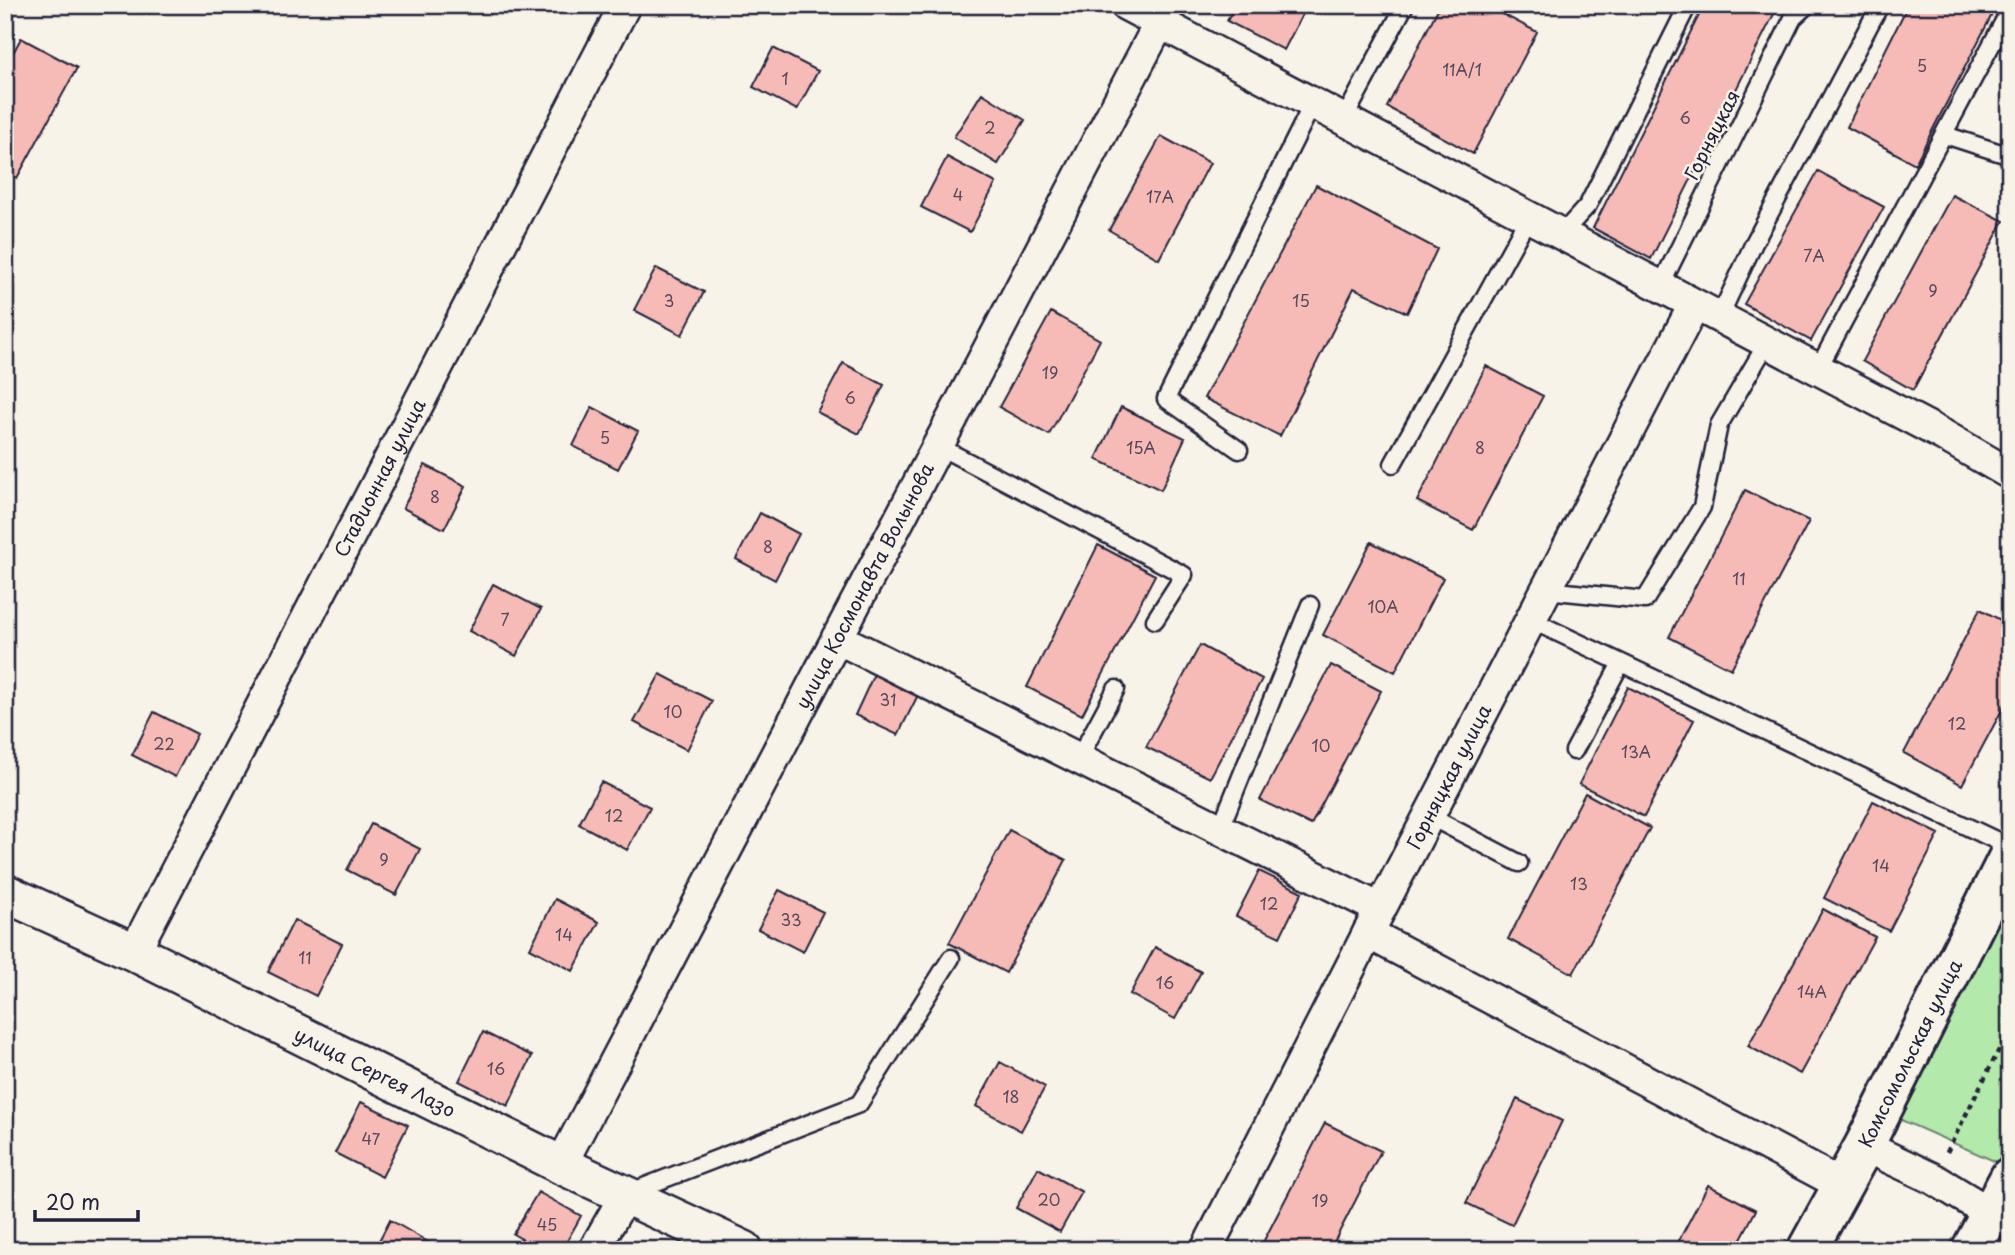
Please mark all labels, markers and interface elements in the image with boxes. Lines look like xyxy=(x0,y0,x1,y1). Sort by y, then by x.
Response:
house number: 5 xyxy=(1917,53,1927,77)
house number: 11А/1 xyxy=(1442,57,1482,81)
house number: 1 xyxy=(781,66,789,90)
street label: Горняцкая xyxy=(1677,85,1746,184)
house number: 6 xyxy=(1679,105,1691,129)
house number: 2 xyxy=(984,115,996,139)
house number: 4 xyxy=(953,182,963,206)
house number: 17А xyxy=(1146,184,1174,208)
house number: 7А xyxy=(1803,243,1825,267)
house number: 9 xyxy=(1928,278,1938,302)
house number: 3 xyxy=(664,288,674,312)
house number: 15 xyxy=(1292,288,1310,312)
house number: 19 xyxy=(1042,360,1058,384)
house number: 6 xyxy=(844,385,856,409)
street label: Стадионная улица xyxy=(326,393,432,562)
house number: 5 xyxy=(600,425,610,449)
house number: 15А xyxy=(1126,435,1156,459)
house number: 8 xyxy=(1475,435,1485,459)
street label: улица Космонавта Волынова xyxy=(788,457,940,713)
house number: 8 xyxy=(430,484,440,508)
house number: 8 xyxy=(763,534,773,558)
house number: 11 xyxy=(1732,566,1746,590)
house number: 10А xyxy=(1367,594,1399,618)
house number: 7 xyxy=(500,607,510,631)
house number: 31 xyxy=(880,687,896,711)
house number: 10 xyxy=(664,699,682,723)
street label: Горняцкая улица xyxy=(1399,699,1497,854)
house number: 12 xyxy=(1948,711,1966,735)
house number: 22 xyxy=(153,731,175,755)
house number: 10 xyxy=(1312,733,1330,757)
house number: 13А xyxy=(1621,739,1651,763)
house number: 12 xyxy=(605,803,623,827)
house number: 9 xyxy=(379,847,389,871)
house number: 14 xyxy=(1872,853,1890,877)
house number: 13 xyxy=(1570,871,1588,895)
house number: 12 xyxy=(1260,891,1278,915)
house number: 33 xyxy=(780,907,802,931)
house number: 14 xyxy=(555,922,573,946)
house number: 11 xyxy=(298,945,312,969)
street label: Комсомольская улица xyxy=(1850,954,1968,1152)
house number: 16 xyxy=(1156,970,1174,994)
house number: 14А xyxy=(1797,979,1827,1003)
street label: улица Сергея Лазо xyxy=(290,1019,461,1123)
house number: 16 xyxy=(487,1056,505,1080)
house number: 18 xyxy=(1002,1084,1020,1108)
house number: 47 xyxy=(362,1126,381,1150)
scale bar xyxy=(35,1178,138,1222)
text: 20 m xyxy=(46,1185,100,1217)
house number: 20 xyxy=(1038,1187,1060,1211)
house number: 19 xyxy=(1312,1188,1328,1212)
house number: 45 xyxy=(537,1212,557,1236)

